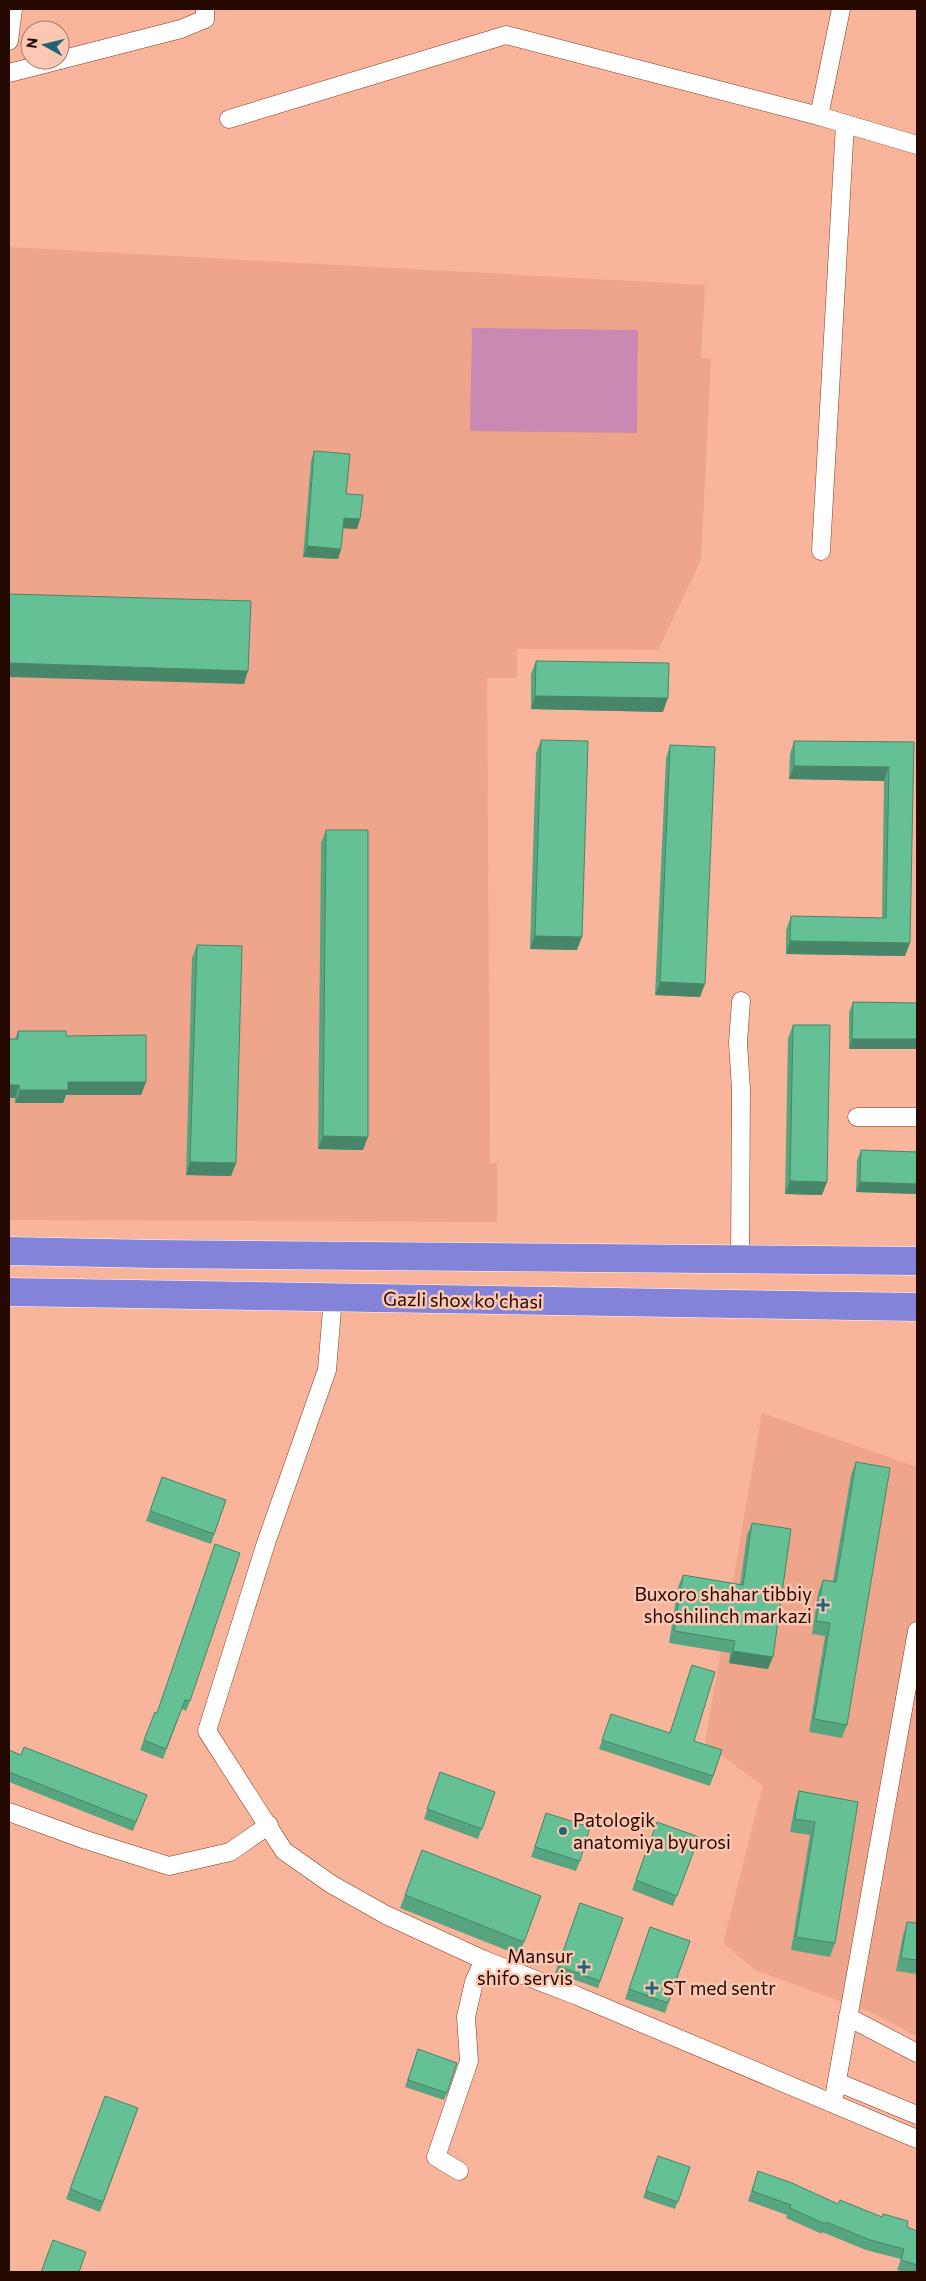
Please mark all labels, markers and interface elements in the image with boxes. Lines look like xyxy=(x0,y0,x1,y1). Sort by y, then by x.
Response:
north arrow xyxy=(20,20,70,70)
text: N xyxy=(22,37,41,50)
street label: Gazli shox ko'chasi xyxy=(383,1287,543,1312)
place label: Buxoro shahar tibbiy shoshilinch markazi xyxy=(634,1582,812,1627)
marker: Buxoro shahar tibbiy shoshilinch markazi xyxy=(816,1598,830,1612)
place label: Patologik anatomiya byurosi xyxy=(573,1808,731,1853)
marker: Patologik anatomiya byurosi xyxy=(557,1825,569,1837)
place label: Mansur shifo servis xyxy=(477,1944,573,1989)
marker: Mansur shifo servis xyxy=(577,1960,591,1974)
place label: ST med sentr xyxy=(663,1976,776,1999)
marker: ST med sentr xyxy=(645,1981,659,1995)

